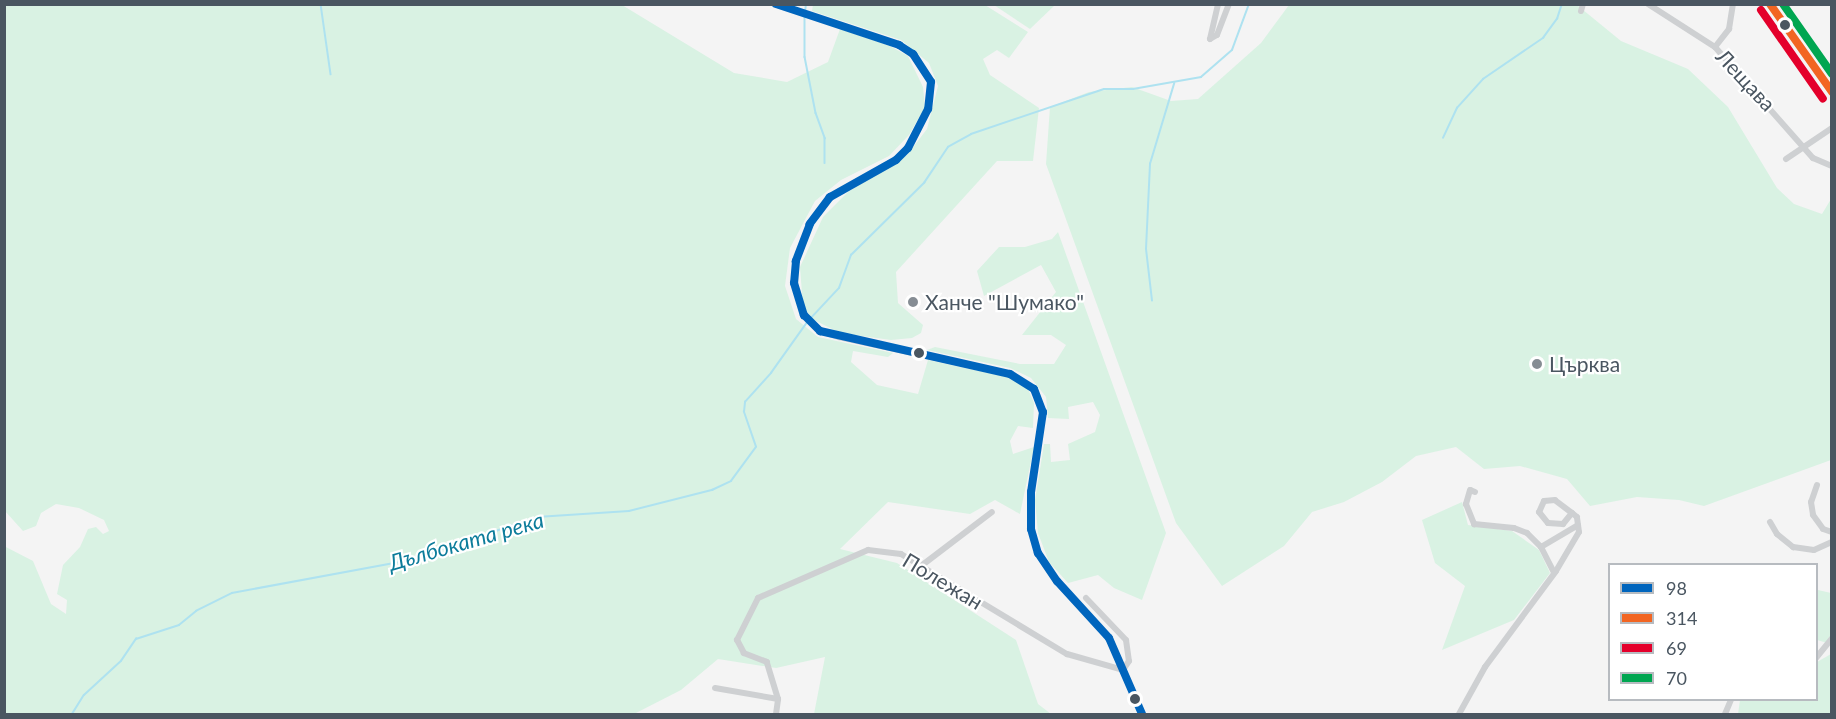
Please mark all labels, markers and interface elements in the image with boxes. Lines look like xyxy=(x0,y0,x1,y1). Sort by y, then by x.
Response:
unlabelled marker xyxy=(1779,19,1791,31)
street label: Лещава xyxy=(1711,44,1781,116)
place label: Ханче "Шумако" xyxy=(925,289,1084,315)
marker: Ханче "Шумако" xyxy=(906,295,920,309)
unlabelled marker xyxy=(913,347,925,359)
place label: Църква xyxy=(1549,351,1620,377)
marker: Църква xyxy=(1530,357,1544,371)
water label: Дълбоката река xyxy=(385,506,547,576)
street label: Полежан xyxy=(898,547,988,615)
legend xyxy=(1608,563,1818,701)
text: 98 xyxy=(1666,577,1687,599)
text: 314 xyxy=(1666,607,1697,629)
text: 69 xyxy=(1666,637,1687,659)
text: 70 xyxy=(1666,667,1687,689)
unlabelled marker xyxy=(1129,693,1141,705)

